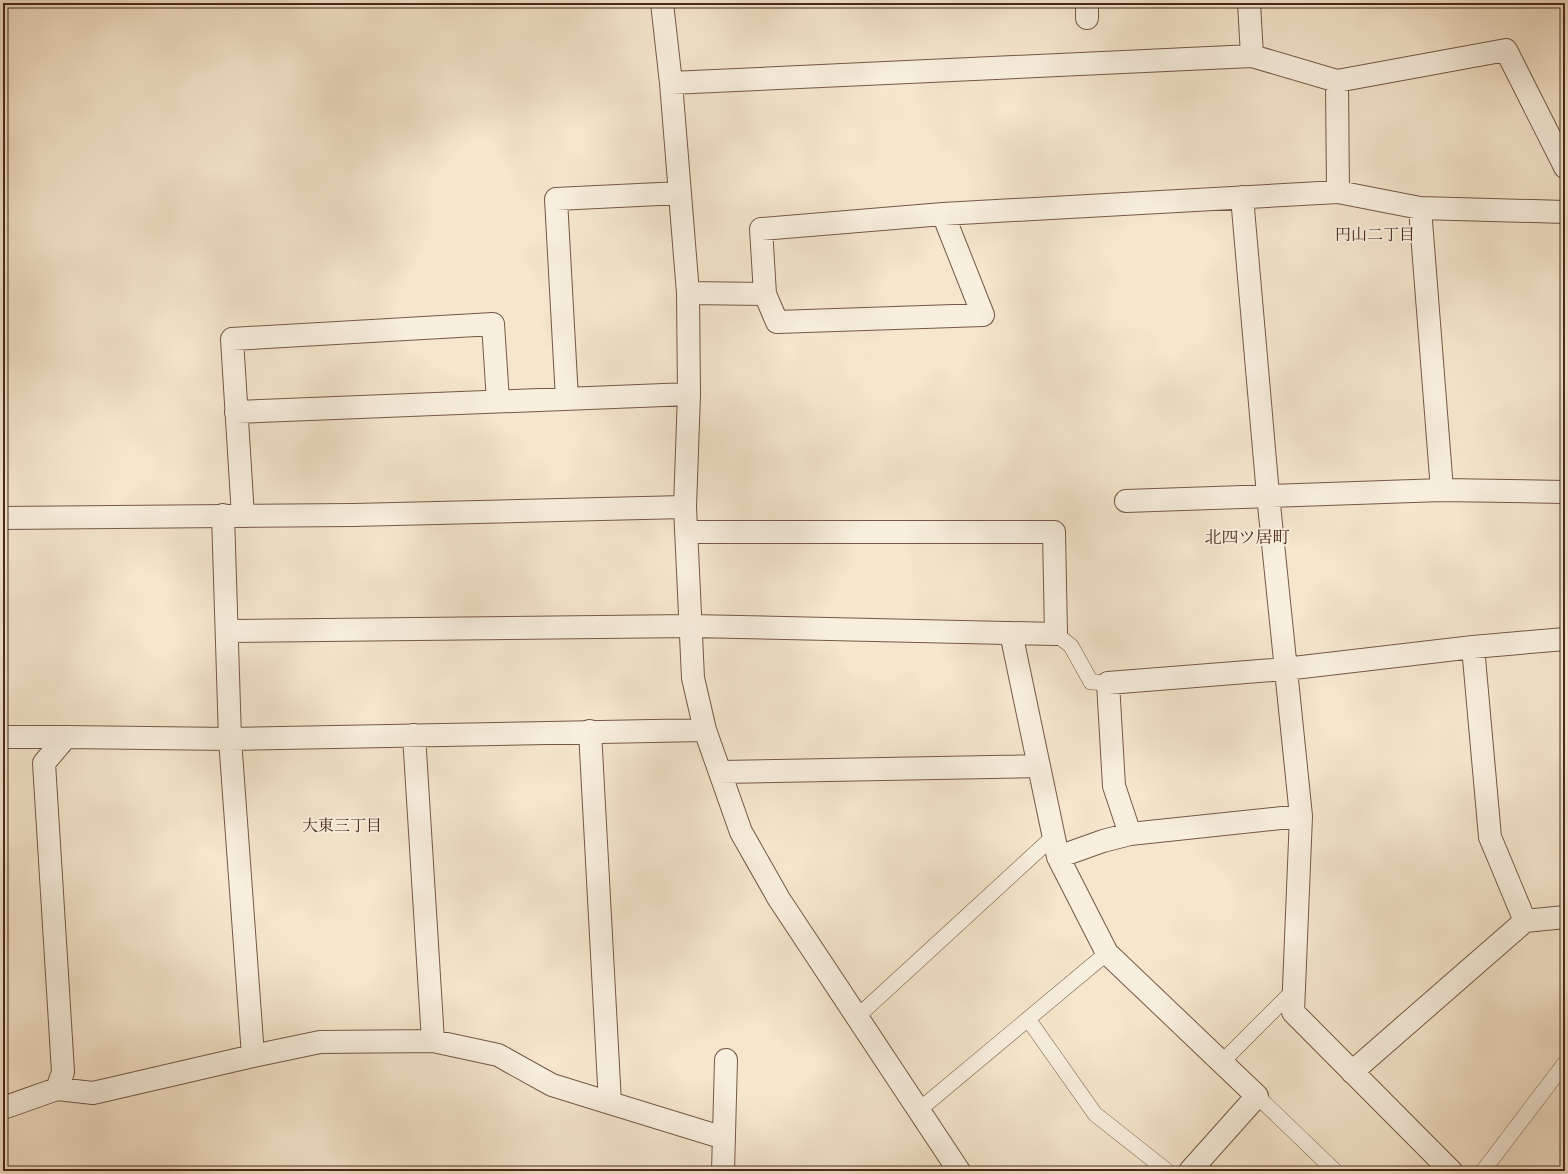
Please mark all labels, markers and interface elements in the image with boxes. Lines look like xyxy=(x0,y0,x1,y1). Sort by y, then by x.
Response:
district label: 円山二丁目 xyxy=(1335,226,1415,246)
district label: 北四ツ居町 xyxy=(1205,528,1290,549)
district label: 大東三丁目 xyxy=(302,817,382,837)

